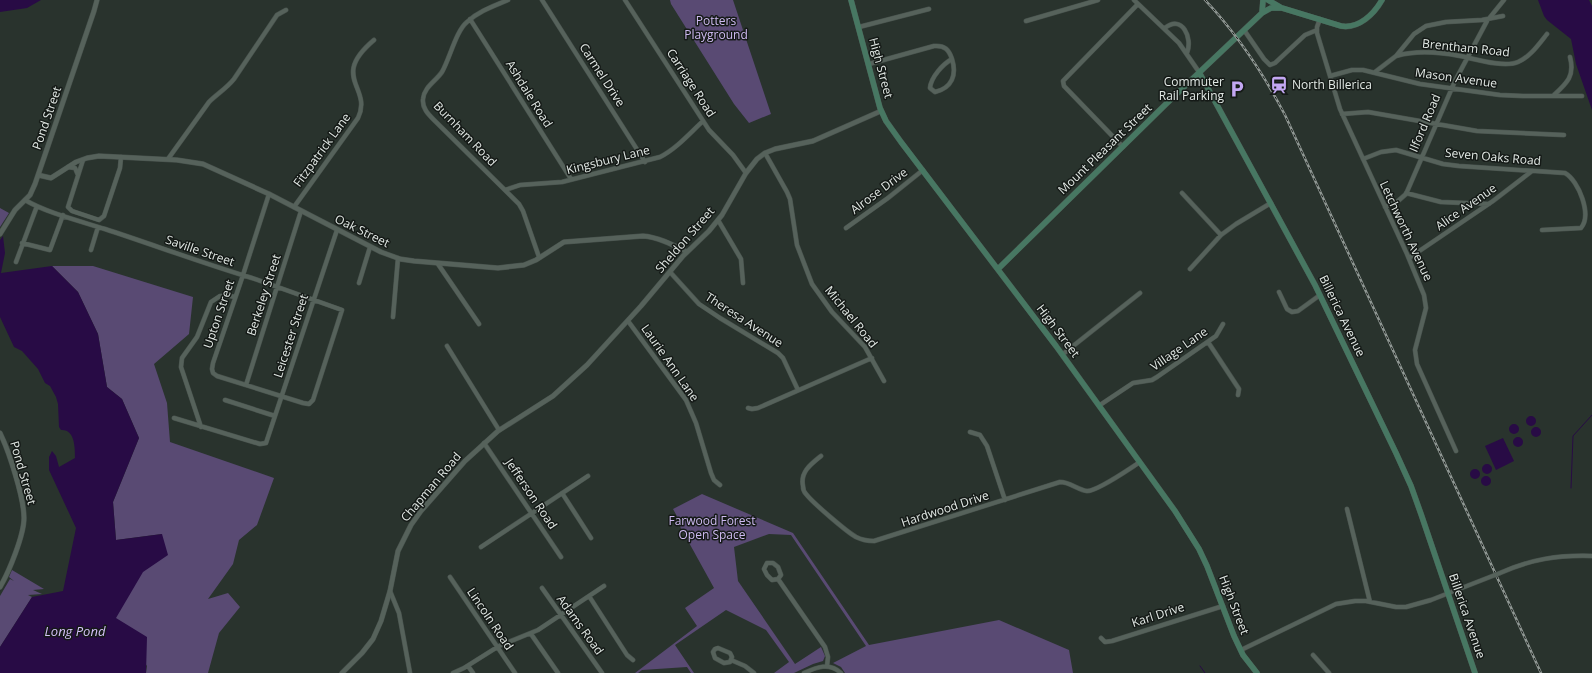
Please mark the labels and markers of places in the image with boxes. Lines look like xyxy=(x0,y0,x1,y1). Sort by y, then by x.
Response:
place label: Commuter Rail Parking xyxy=(1159,73,1224,104)
station icon: North Billerica xyxy=(1269,75,1289,95)
place label: North Billerica xyxy=(1292,76,1372,93)
parking icon: Commuter Rail Parking xyxy=(1227,79,1247,99)

